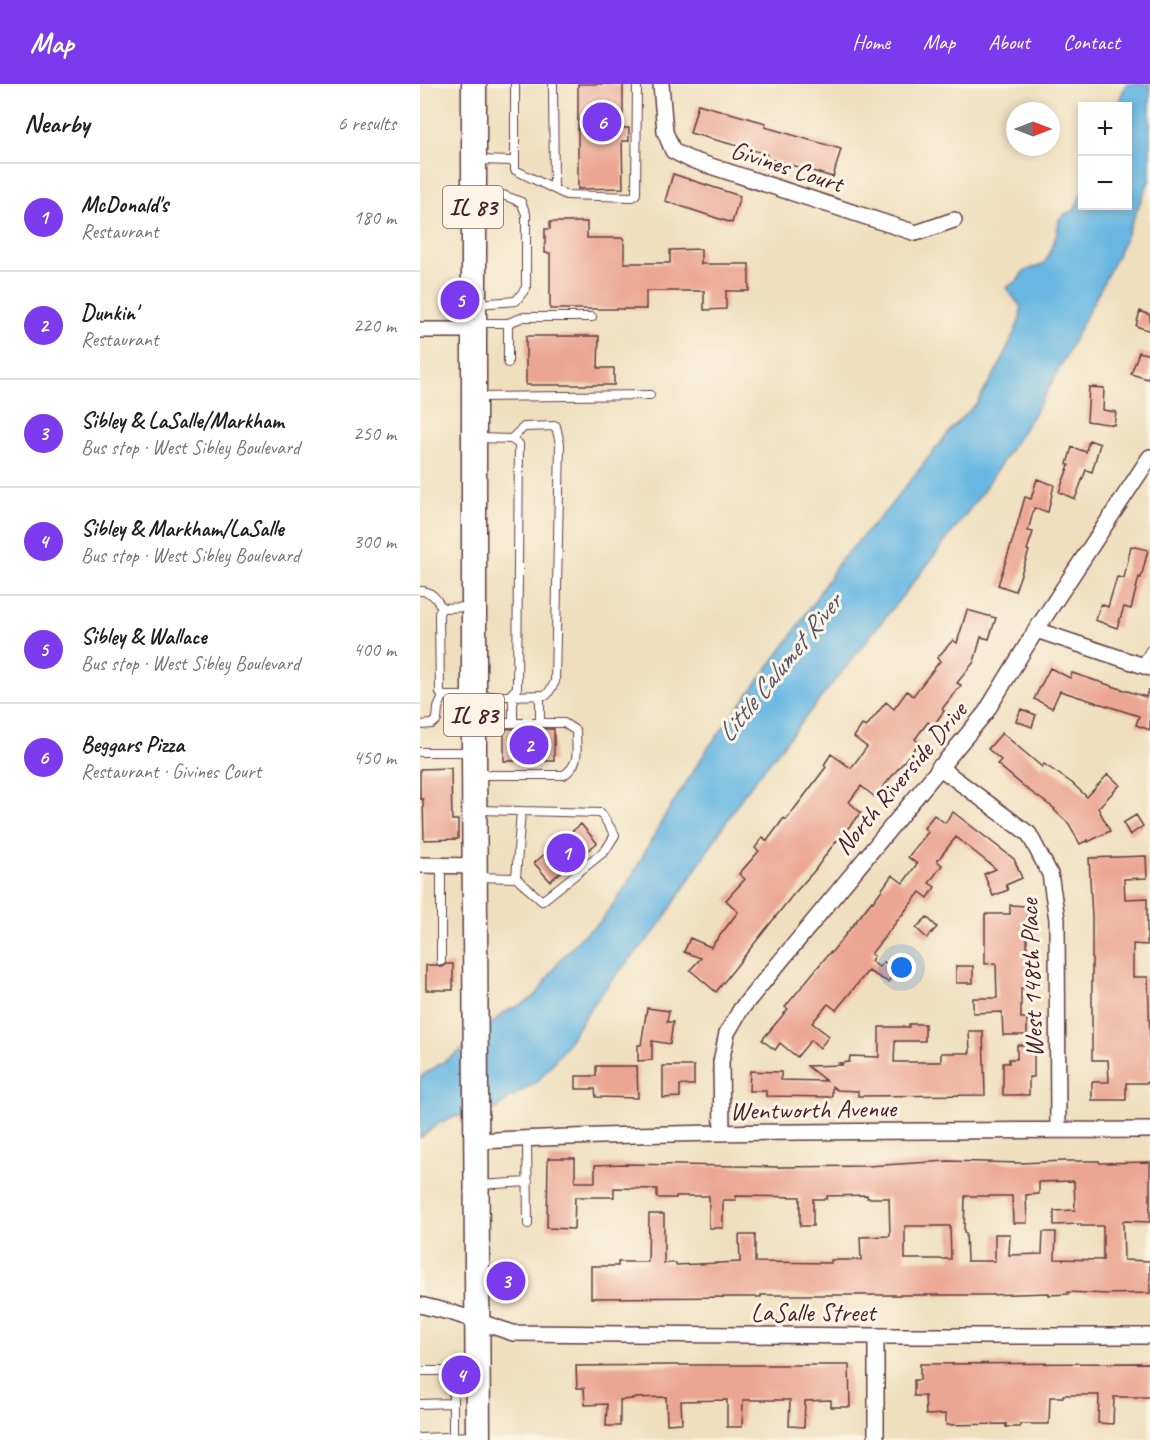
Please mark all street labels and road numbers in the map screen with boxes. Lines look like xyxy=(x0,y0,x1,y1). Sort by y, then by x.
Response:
street label: Givines Court xyxy=(727,133,849,201)
road number: IL 83 xyxy=(443,186,503,228)
street label: North Riverside Drive xyxy=(827,693,976,862)
road number: IL 83 xyxy=(444,694,504,736)
street label: West 148th Place xyxy=(1012,897,1051,1058)
street label: Wentworth Avenue xyxy=(730,1092,898,1127)
street label: LaSalle Street xyxy=(751,1296,878,1329)

